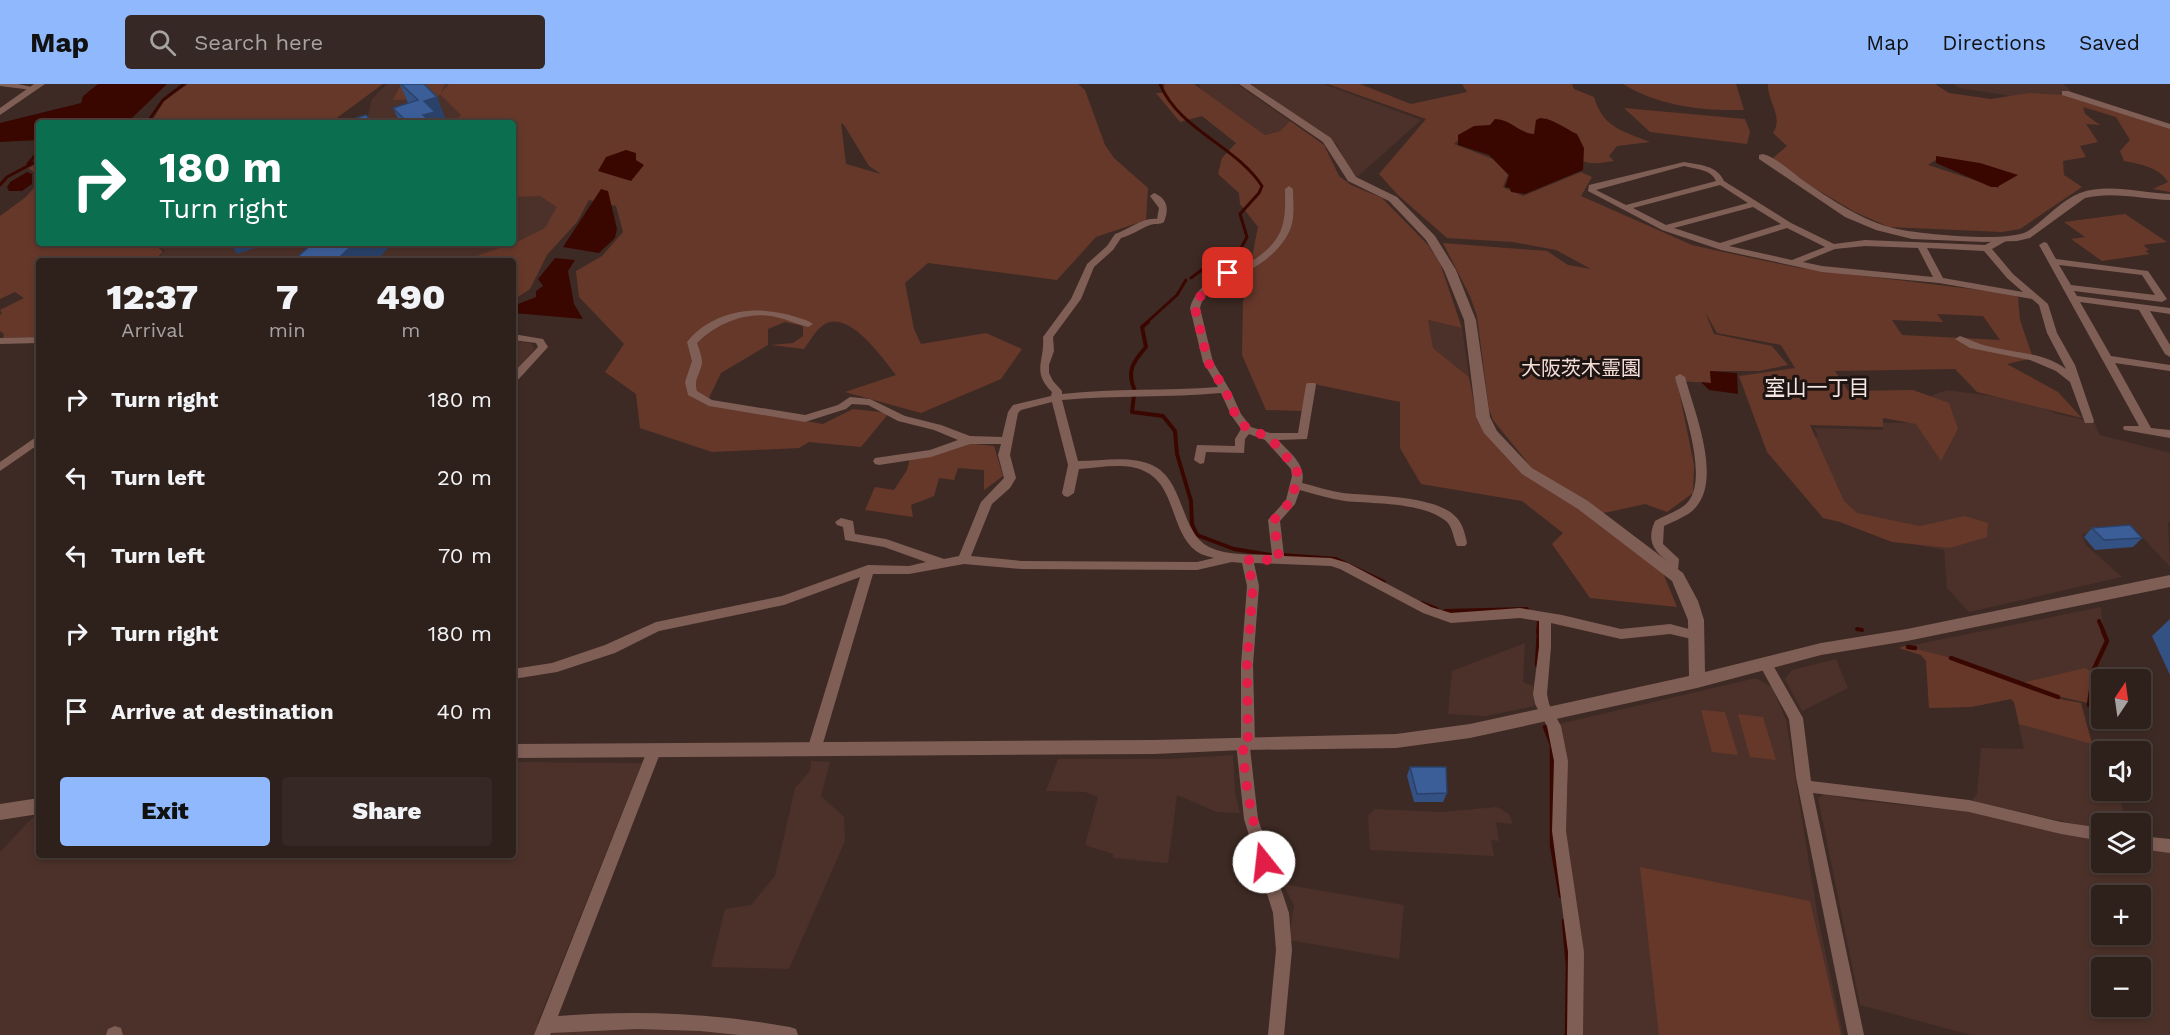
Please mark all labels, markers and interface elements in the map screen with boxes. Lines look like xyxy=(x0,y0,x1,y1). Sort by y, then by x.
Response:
search box xyxy=(125,15,545,69)
text: Map xyxy=(30,26,89,59)
icon: search xyxy=(146,26,179,59)
text: Search here xyxy=(194,30,323,55)
text: Map xyxy=(1866,30,1909,55)
text: Directions xyxy=(1942,30,2046,55)
text: Saved xyxy=(2079,30,2140,55)
text: 180 m xyxy=(159,143,282,192)
icon: right xyxy=(60,144,138,222)
text: Turn right xyxy=(159,193,288,225)
pin xyxy=(1202,247,1253,298)
icon: arrive xyxy=(1211,256,1244,289)
text: 12:37 xyxy=(107,276,198,318)
text: 7 xyxy=(276,276,298,318)
text: 490 xyxy=(376,276,445,318)
text: Arrival xyxy=(121,318,184,342)
text: min xyxy=(269,318,306,342)
text: m xyxy=(401,318,420,342)
park label: 大阪茨木霊園 xyxy=(1521,356,1641,380)
district label: 室山一丁目 xyxy=(1765,375,1870,400)
icon: right xyxy=(60,383,93,416)
text: Turn right xyxy=(111,387,218,412)
text: 180 m xyxy=(428,387,492,412)
icon: left xyxy=(60,461,93,494)
text: Turn left xyxy=(111,465,205,490)
text: 20 m xyxy=(437,465,492,490)
icon: left xyxy=(60,539,93,572)
text: Turn left xyxy=(111,543,205,568)
text: 70 m xyxy=(438,543,492,568)
icon: right xyxy=(60,617,93,650)
text: Turn right xyxy=(111,621,218,646)
text: 180 m xyxy=(428,621,492,646)
north arrow xyxy=(2091,669,2151,729)
map controls xyxy=(2091,669,2151,1017)
icon: arrive xyxy=(60,695,93,728)
text: Arrive at destination xyxy=(111,699,334,724)
text: 40 m xyxy=(436,699,492,724)
button: sound xyxy=(2091,741,2151,801)
button: Exit xyxy=(60,777,270,846)
button: Share xyxy=(282,777,492,846)
button: layers xyxy=(2091,813,2151,873)
position arrow xyxy=(1232,830,1296,894)
button: + xyxy=(2091,885,2151,945)
button: − xyxy=(2091,957,2151,1017)

